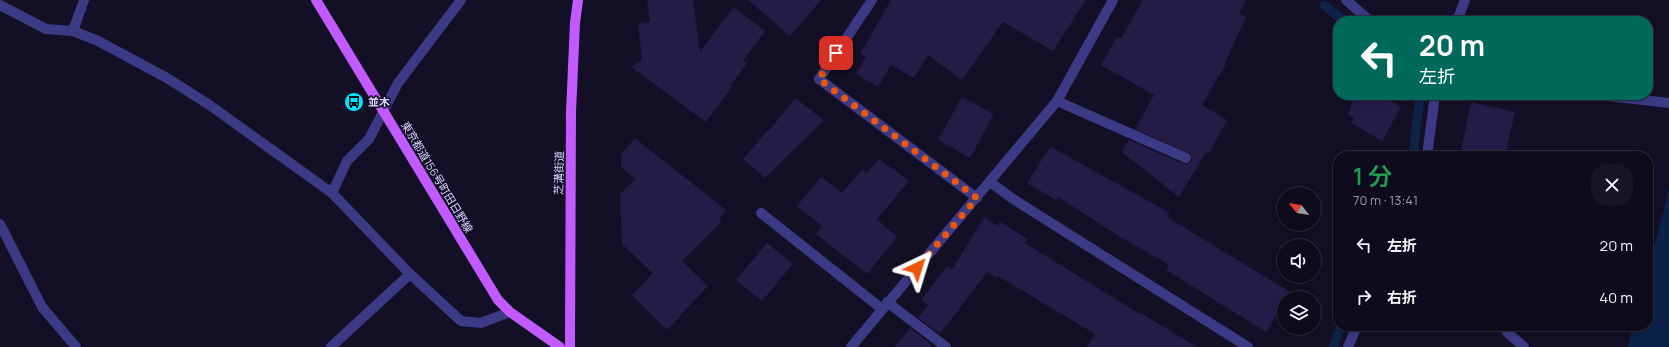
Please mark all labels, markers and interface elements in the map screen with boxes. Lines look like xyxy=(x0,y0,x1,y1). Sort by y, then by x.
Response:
text: 20 m xyxy=(1419,26,1485,64)
icon: left xyxy=(1353,32,1405,84)
pin xyxy=(819,36,853,70)
icon: arrive xyxy=(825,42,847,64)
text: 左折 xyxy=(1419,64,1455,88)
bus stop icon: 並木 xyxy=(343,91,365,113)
place label: 並木 xyxy=(368,94,390,109)
street label: 東京都道156号町田日野線 xyxy=(398,118,477,235)
street label: 芝溝街道 xyxy=(551,151,566,195)
text: 1 分 xyxy=(1353,159,1392,192)
button: close xyxy=(1591,164,1633,206)
north arrow xyxy=(1277,187,1321,231)
map controls xyxy=(1277,187,1321,335)
text: 70 m · 13:41 xyxy=(1353,191,1418,209)
icon: left xyxy=(1353,234,1375,256)
text: 左折 xyxy=(1387,235,1417,256)
text: 20 m xyxy=(1600,235,1633,256)
button: sound xyxy=(1277,239,1321,283)
position arrow xyxy=(896,247,938,289)
icon: right xyxy=(1353,286,1375,308)
text: 右折 xyxy=(1387,287,1417,308)
text: 40 m xyxy=(1599,287,1633,308)
button: layers xyxy=(1277,291,1321,335)

